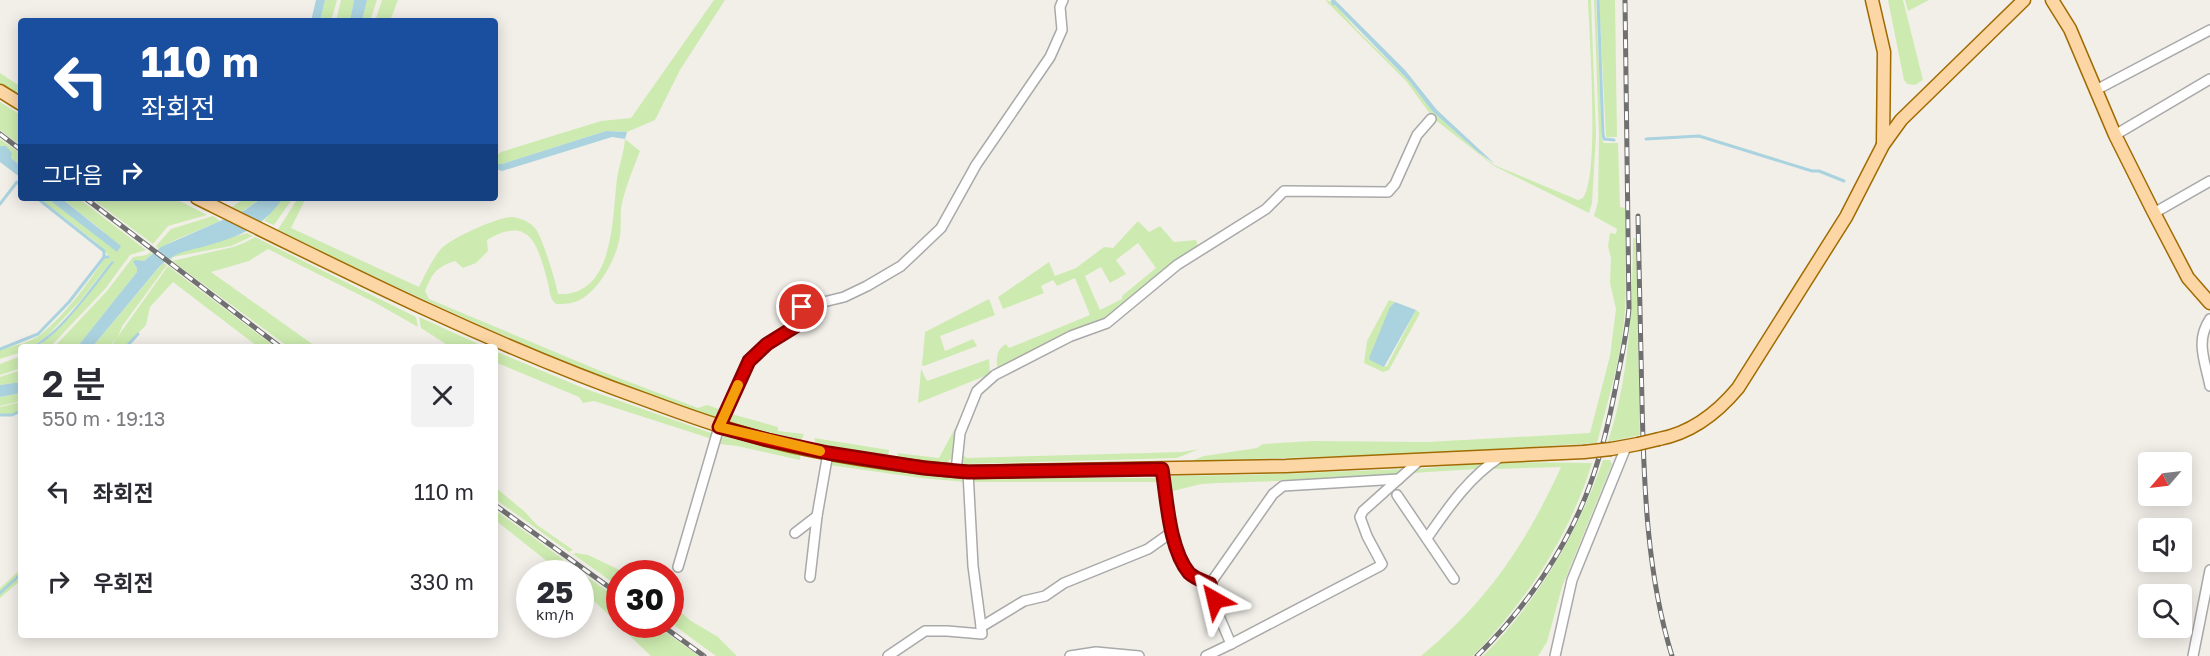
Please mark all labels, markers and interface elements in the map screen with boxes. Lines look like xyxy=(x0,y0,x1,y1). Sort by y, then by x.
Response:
text: 110 m xyxy=(141,36,259,86)
icon: left xyxy=(42,42,120,120)
text: 좌회전 xyxy=(141,92,216,124)
icon: right xyxy=(115,156,148,189)
text: 그다음 xyxy=(42,161,103,188)
pin xyxy=(776,281,827,332)
icon: arrive xyxy=(785,290,818,323)
text: 2 분 xyxy=(42,362,106,405)
button: close xyxy=(411,364,474,427)
text: 550 m · 19:13 xyxy=(42,406,166,430)
north arrow xyxy=(2138,452,2192,506)
map controls xyxy=(2138,452,2192,638)
icon: left xyxy=(42,475,75,508)
text: 110 m xyxy=(414,478,474,505)
text: 좌회전 xyxy=(93,479,154,506)
button: sound xyxy=(2138,518,2192,572)
speed limit sign: 30 xyxy=(606,560,684,638)
icon: right xyxy=(42,565,75,598)
text: 330 m xyxy=(410,568,474,595)
position arrow xyxy=(1183,568,1247,632)
text: 우회전 xyxy=(93,569,154,596)
text: 25 xyxy=(537,574,573,610)
button: search xyxy=(2138,584,2192,638)
text: km/h xyxy=(536,605,574,623)

